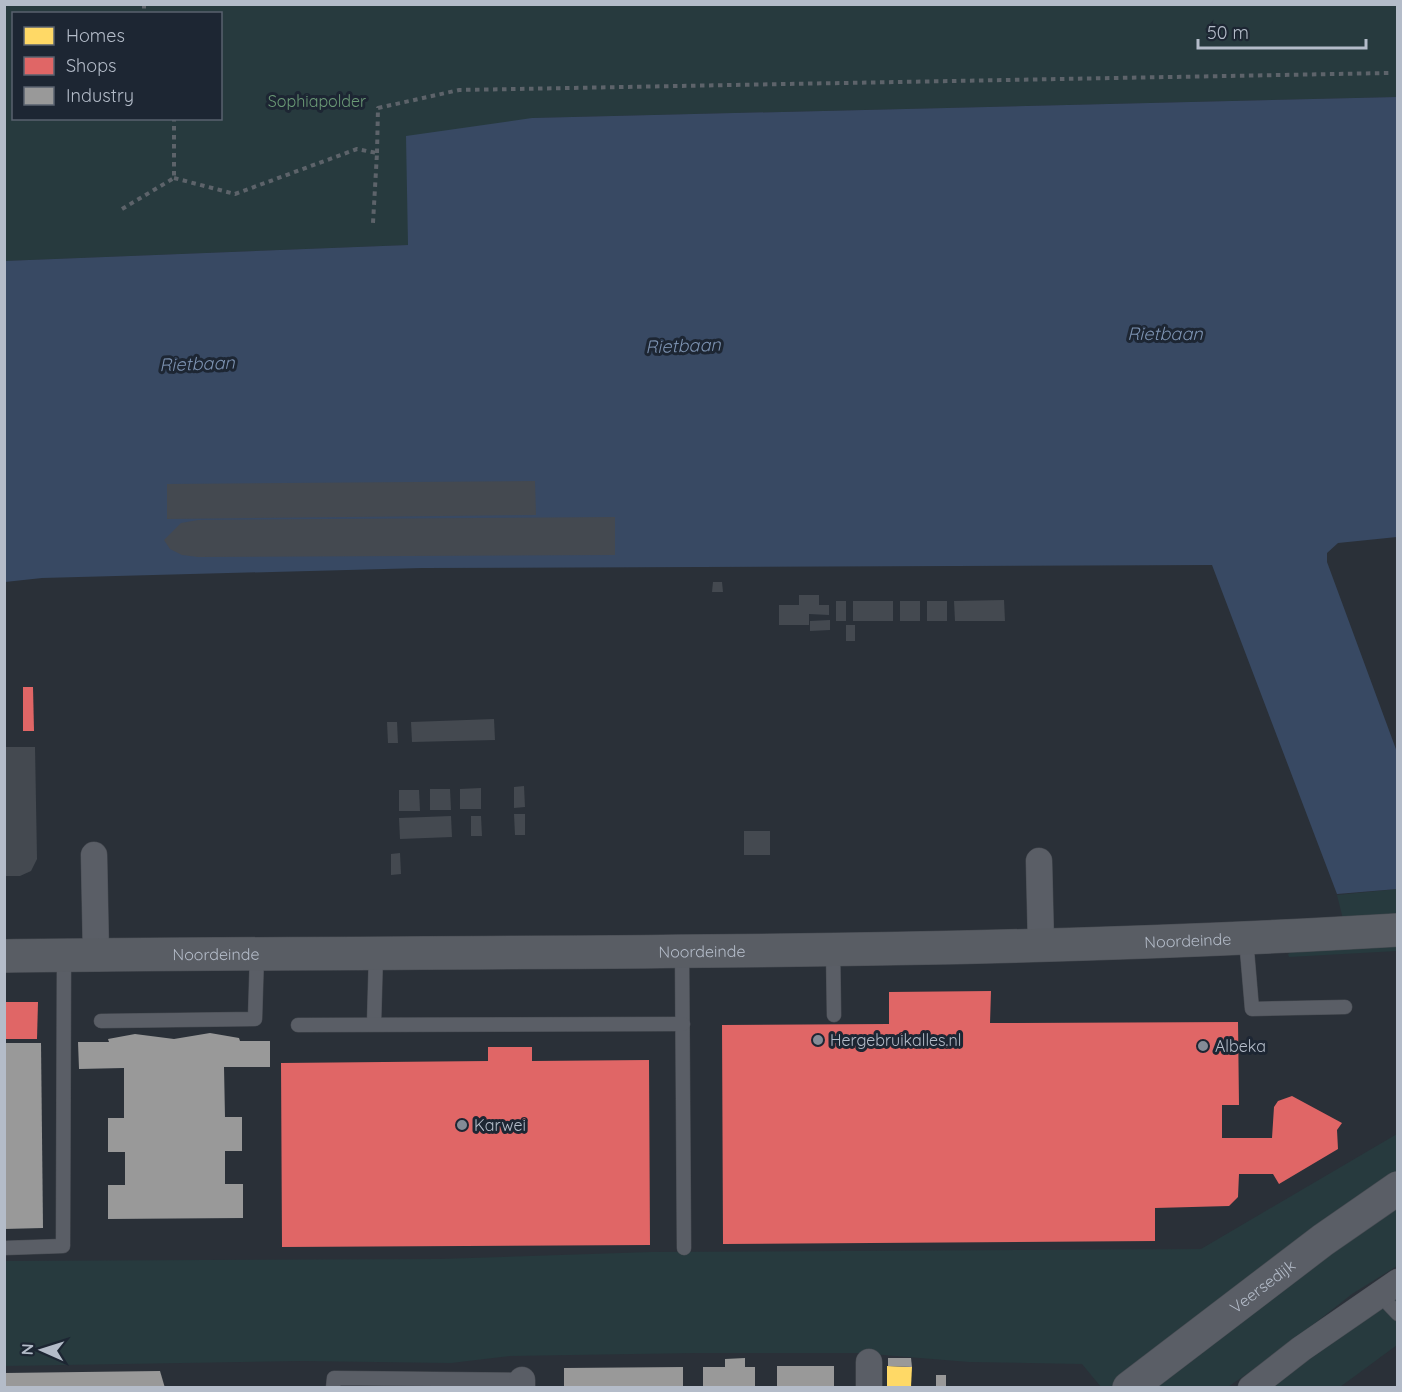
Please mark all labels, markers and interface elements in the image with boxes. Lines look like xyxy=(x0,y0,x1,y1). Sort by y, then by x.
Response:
legend xyxy=(12,12,222,120)
scale bar xyxy=(1198,12,1366,50)
text: 50 m xyxy=(1207,21,1249,44)
text: Homes xyxy=(66,24,125,47)
text: Shops xyxy=(66,54,117,77)
text: Industry xyxy=(66,84,134,107)
park label: Sophiapolder xyxy=(268,91,366,111)
water label: Rietbaan xyxy=(1127,322,1203,345)
water label: Rietbaan xyxy=(645,333,722,358)
water label: Rietbaan xyxy=(159,351,236,376)
street label: Noordeinde xyxy=(1144,929,1232,952)
street label: Noordeinde xyxy=(658,941,746,962)
street label: Noordeinde xyxy=(172,944,260,964)
place label: Hergebruikalles.nl xyxy=(830,1030,961,1050)
marker: Hergebruikalles.nl xyxy=(811,1033,825,1047)
place label: Albeka xyxy=(1215,1036,1266,1056)
marker: Albeka xyxy=(1196,1039,1210,1053)
place label: Karwei xyxy=(474,1115,526,1135)
marker: Karwei xyxy=(455,1118,469,1132)
street label: Veersedijk xyxy=(1226,1255,1299,1317)
north arrow xyxy=(12,1320,72,1380)
text: N xyxy=(17,1343,37,1356)

